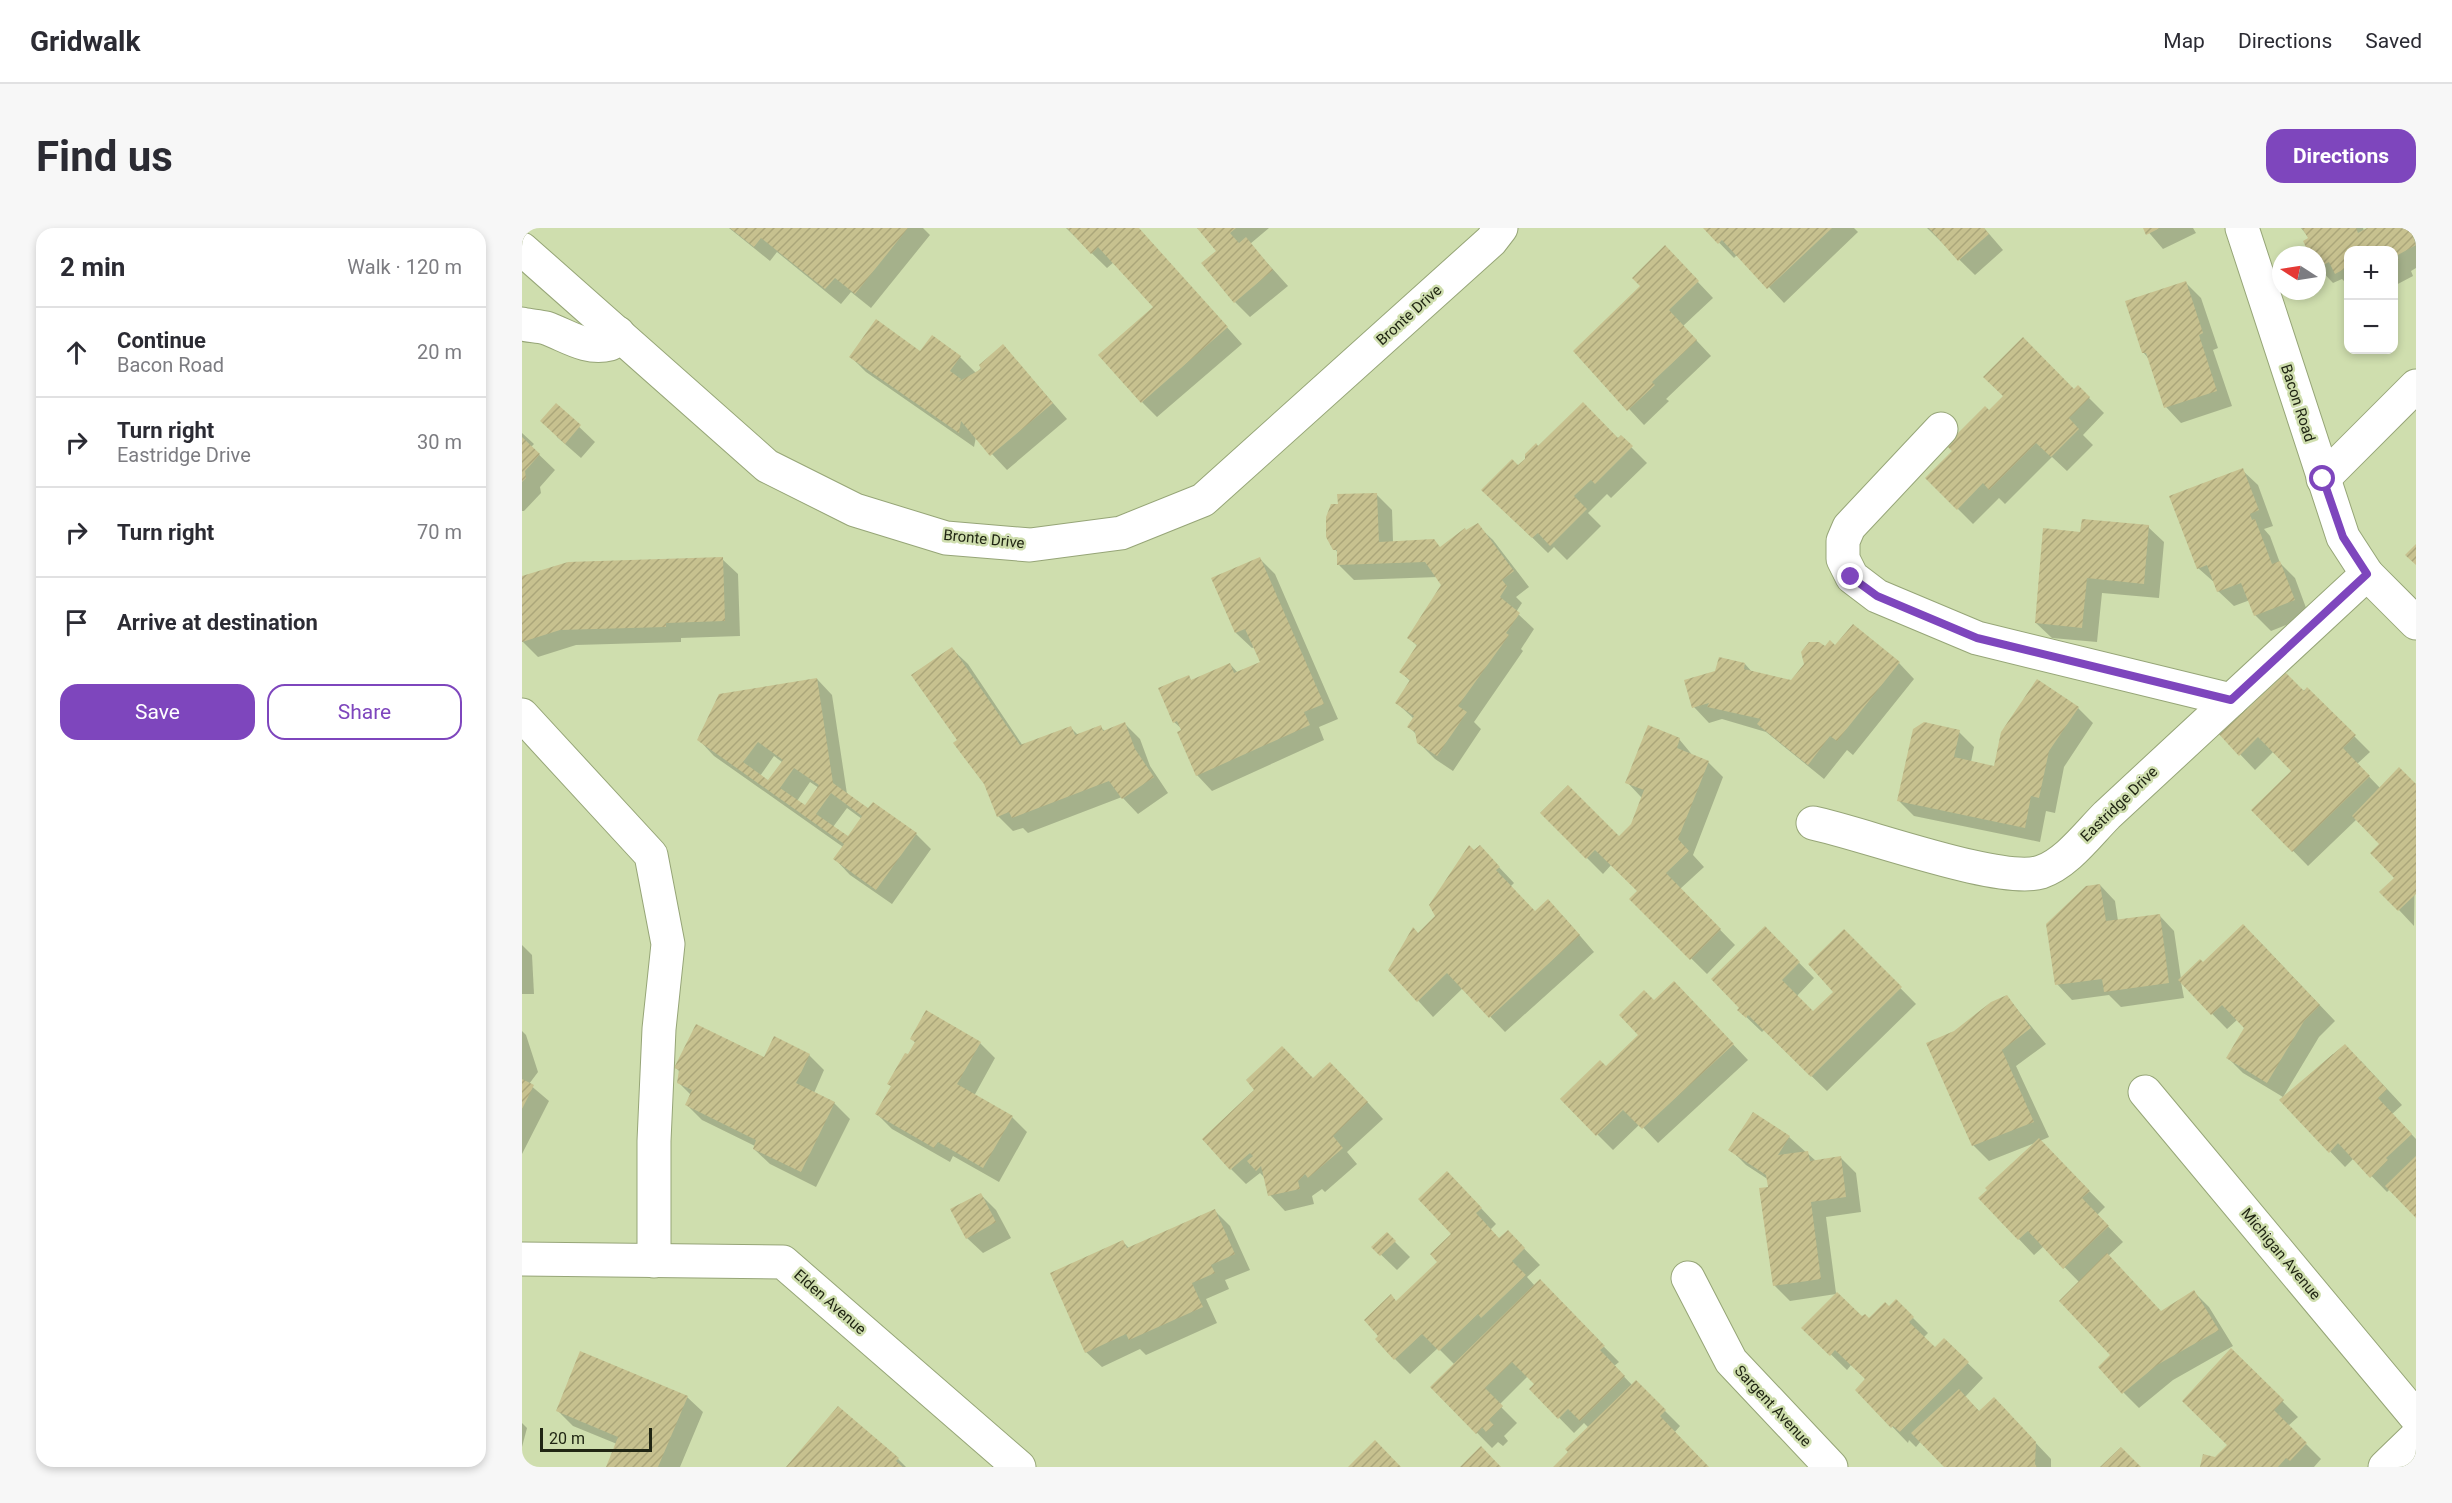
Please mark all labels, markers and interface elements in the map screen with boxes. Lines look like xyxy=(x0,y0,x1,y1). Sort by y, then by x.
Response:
text: Gridwalk xyxy=(30,25,140,58)
text: Map xyxy=(2163,29,2205,53)
text: Directions xyxy=(2238,29,2332,53)
text: Saved xyxy=(2365,29,2422,53)
button: Directions xyxy=(2266,129,2416,183)
text: Find us xyxy=(36,132,173,181)
north arrow xyxy=(2272,246,2326,300)
map controls xyxy=(2344,246,2398,354)
button: + xyxy=(2344,246,2398,300)
text: 2 min xyxy=(60,252,125,282)
text: Walk · 120 m xyxy=(347,255,462,279)
street label: Bronte Drive xyxy=(1373,281,1445,349)
button: − xyxy=(2344,300,2398,354)
text: Continue xyxy=(117,328,206,353)
icon: ahead xyxy=(60,336,93,369)
text: 20 m xyxy=(417,340,462,364)
text: Bacon Road xyxy=(117,353,224,377)
street label: Bacon Road xyxy=(2277,362,2319,444)
text: Turn right xyxy=(117,418,214,443)
icon: right xyxy=(60,426,93,459)
text: 30 m xyxy=(417,430,462,454)
text: Eastridge Drive xyxy=(117,443,251,467)
route start xyxy=(2309,465,2335,491)
icon: right xyxy=(60,516,93,549)
text: Turn right xyxy=(117,520,214,545)
text: 70 m xyxy=(417,520,462,544)
street label: Bronte Drive xyxy=(943,526,1025,552)
route end xyxy=(1837,563,1863,589)
icon: arrive xyxy=(60,606,93,639)
text: Arrive at destination xyxy=(117,610,318,635)
button: Save xyxy=(60,684,255,740)
button: Share xyxy=(267,684,462,740)
street label: Eastridge Drive xyxy=(2077,763,2161,845)
street label: Michigan Avenue xyxy=(2237,1204,2325,1304)
street label: Elden Avenue xyxy=(790,1266,870,1338)
street label: Sargent Avenue xyxy=(1731,1362,1815,1450)
scale bar xyxy=(540,1425,652,1452)
text: 20 m xyxy=(549,1429,585,1448)

